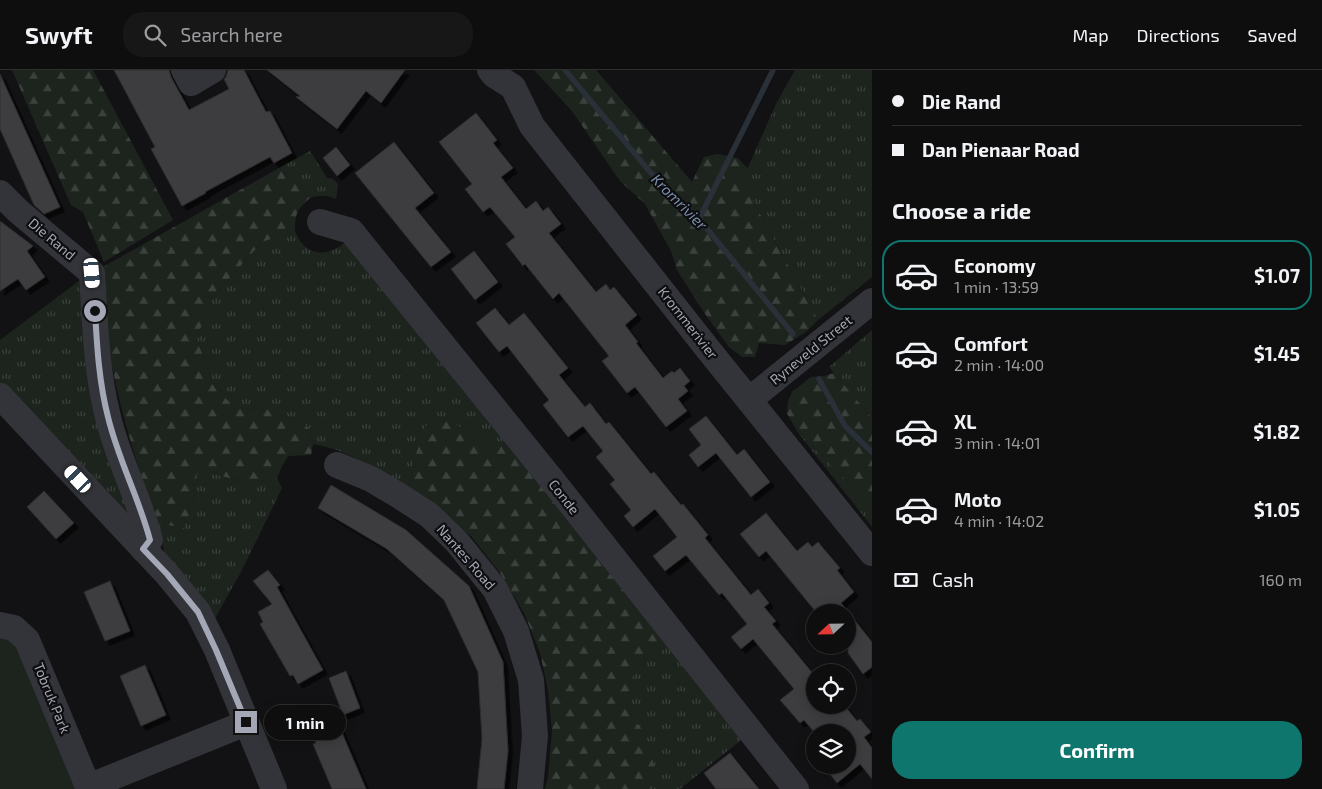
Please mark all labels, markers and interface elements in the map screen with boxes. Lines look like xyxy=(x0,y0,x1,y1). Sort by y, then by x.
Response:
search box xyxy=(123,12,473,57)
text: Swyft xyxy=(25,20,93,49)
icon: search xyxy=(141,21,169,49)
text: Search here xyxy=(181,23,283,46)
text: Map xyxy=(1072,24,1109,46)
text: Directions xyxy=(1137,24,1220,46)
text: Saved xyxy=(1248,24,1297,46)
text: Die Rand xyxy=(922,90,1001,113)
text: Dan Pienaar Road xyxy=(922,138,1080,161)
water label: Kromrivier xyxy=(648,170,712,234)
text: Choose a ride xyxy=(892,197,1031,223)
street label: Die Rand xyxy=(25,214,79,263)
icon: car xyxy=(894,253,939,298)
text: Economy xyxy=(954,254,1036,277)
car xyxy=(83,257,100,289)
text: $1.07 xyxy=(1254,264,1300,287)
text: 1 min · 13:59 xyxy=(954,277,1039,296)
street label: Krommerivier xyxy=(655,283,722,362)
route start xyxy=(84,300,106,322)
street label: Ryneveld Street xyxy=(766,311,855,388)
icon: car xyxy=(894,331,939,376)
text: Comfort xyxy=(954,332,1028,355)
text: $1.45 xyxy=(1254,342,1300,365)
text: 2 min · 14:00 xyxy=(954,355,1044,374)
icon: car xyxy=(894,409,939,454)
text: XL xyxy=(954,410,976,433)
text: $1.82 xyxy=(1253,420,1300,443)
text: 3 min · 14:01 xyxy=(954,433,1041,452)
car xyxy=(62,463,93,495)
street label: Conde xyxy=(546,476,583,518)
icon: car xyxy=(894,487,939,532)
text: Moto xyxy=(954,488,1002,511)
text: $1.05 xyxy=(1254,498,1300,521)
text: 4 min · 14:02 xyxy=(954,511,1044,530)
street label: Nantes Road xyxy=(433,521,499,593)
icon: cash xyxy=(892,566,920,594)
text: Cash xyxy=(932,568,974,591)
text: 160 m xyxy=(1259,570,1302,589)
north arrow xyxy=(806,604,856,654)
map controls xyxy=(806,604,856,774)
street label: Tobruk Park xyxy=(31,660,74,736)
button: locate xyxy=(806,664,856,714)
callout: 1 min xyxy=(264,704,346,740)
route end xyxy=(235,711,257,733)
text: 1 min xyxy=(286,713,324,732)
button: Confirm xyxy=(892,721,1302,779)
button: layers xyxy=(806,724,856,774)

